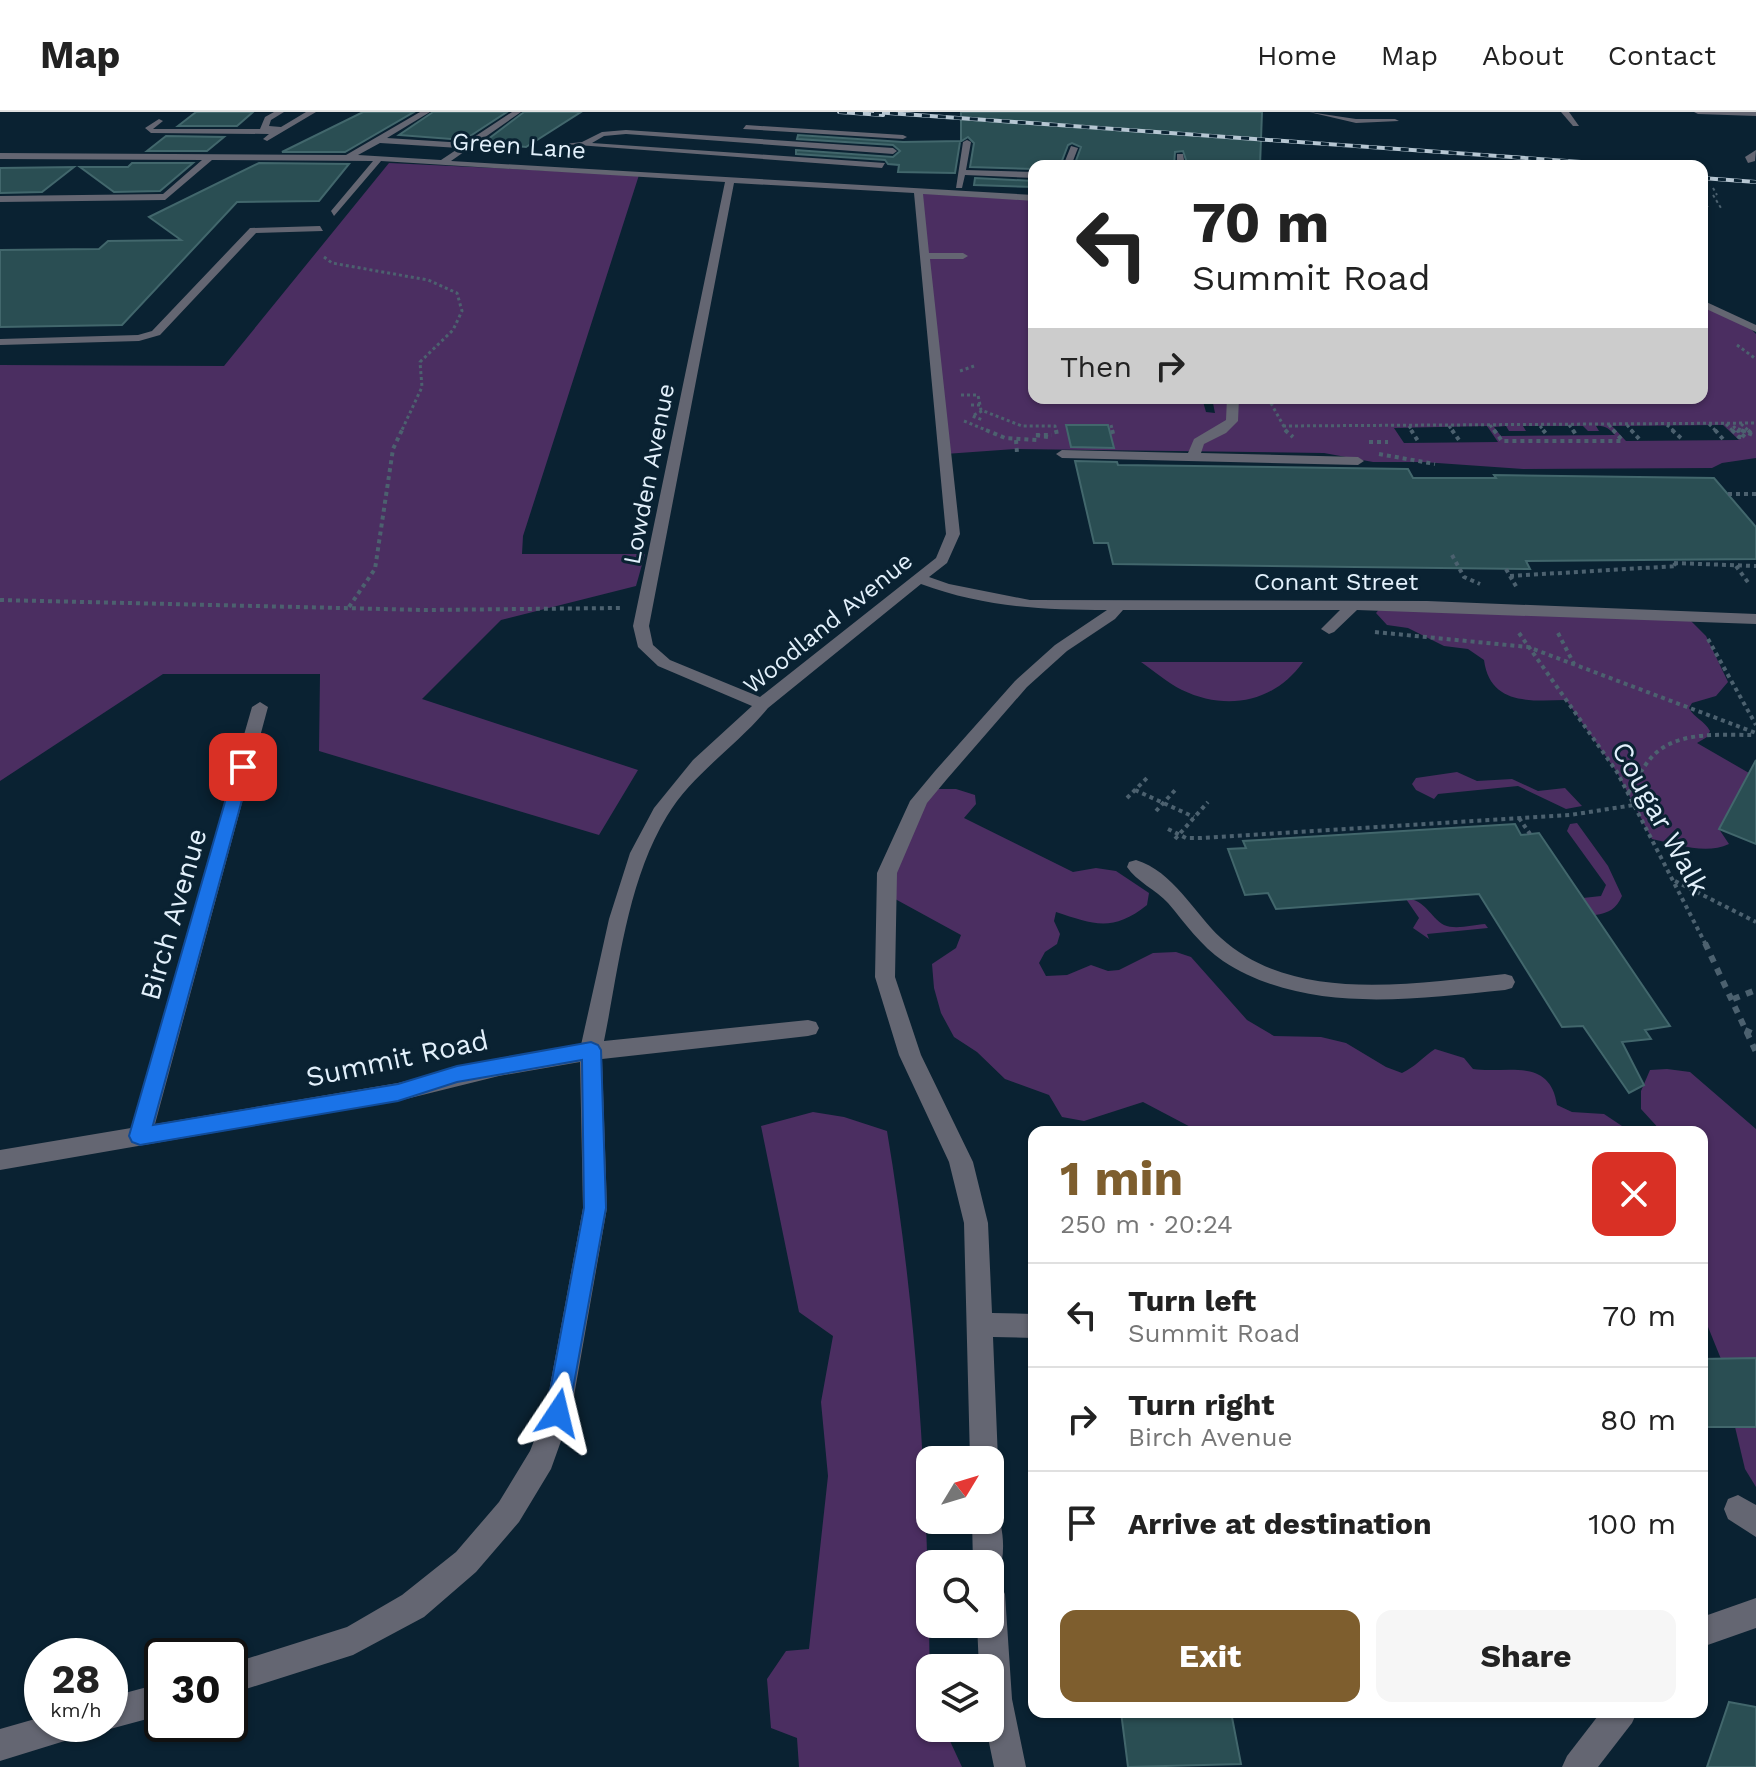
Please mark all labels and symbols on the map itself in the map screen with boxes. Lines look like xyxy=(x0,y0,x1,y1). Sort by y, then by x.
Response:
street label: Green Lane xyxy=(451,127,587,165)
street label: Lowden Avenue xyxy=(618,381,680,567)
street label: Woodland Avenue xyxy=(738,546,918,700)
street label: Conant Street xyxy=(1254,568,1418,596)
pin xyxy=(209,733,277,801)
street label: Cougar Walk xyxy=(1605,736,1716,901)
street label: Birch Avenue xyxy=(133,824,214,1004)
street label: Summit Road xyxy=(303,1023,491,1094)
position arrow xyxy=(516,1371,600,1455)
north arrow xyxy=(916,1446,1004,1534)
speed limit sign: 30 xyxy=(144,1638,248,1742)

